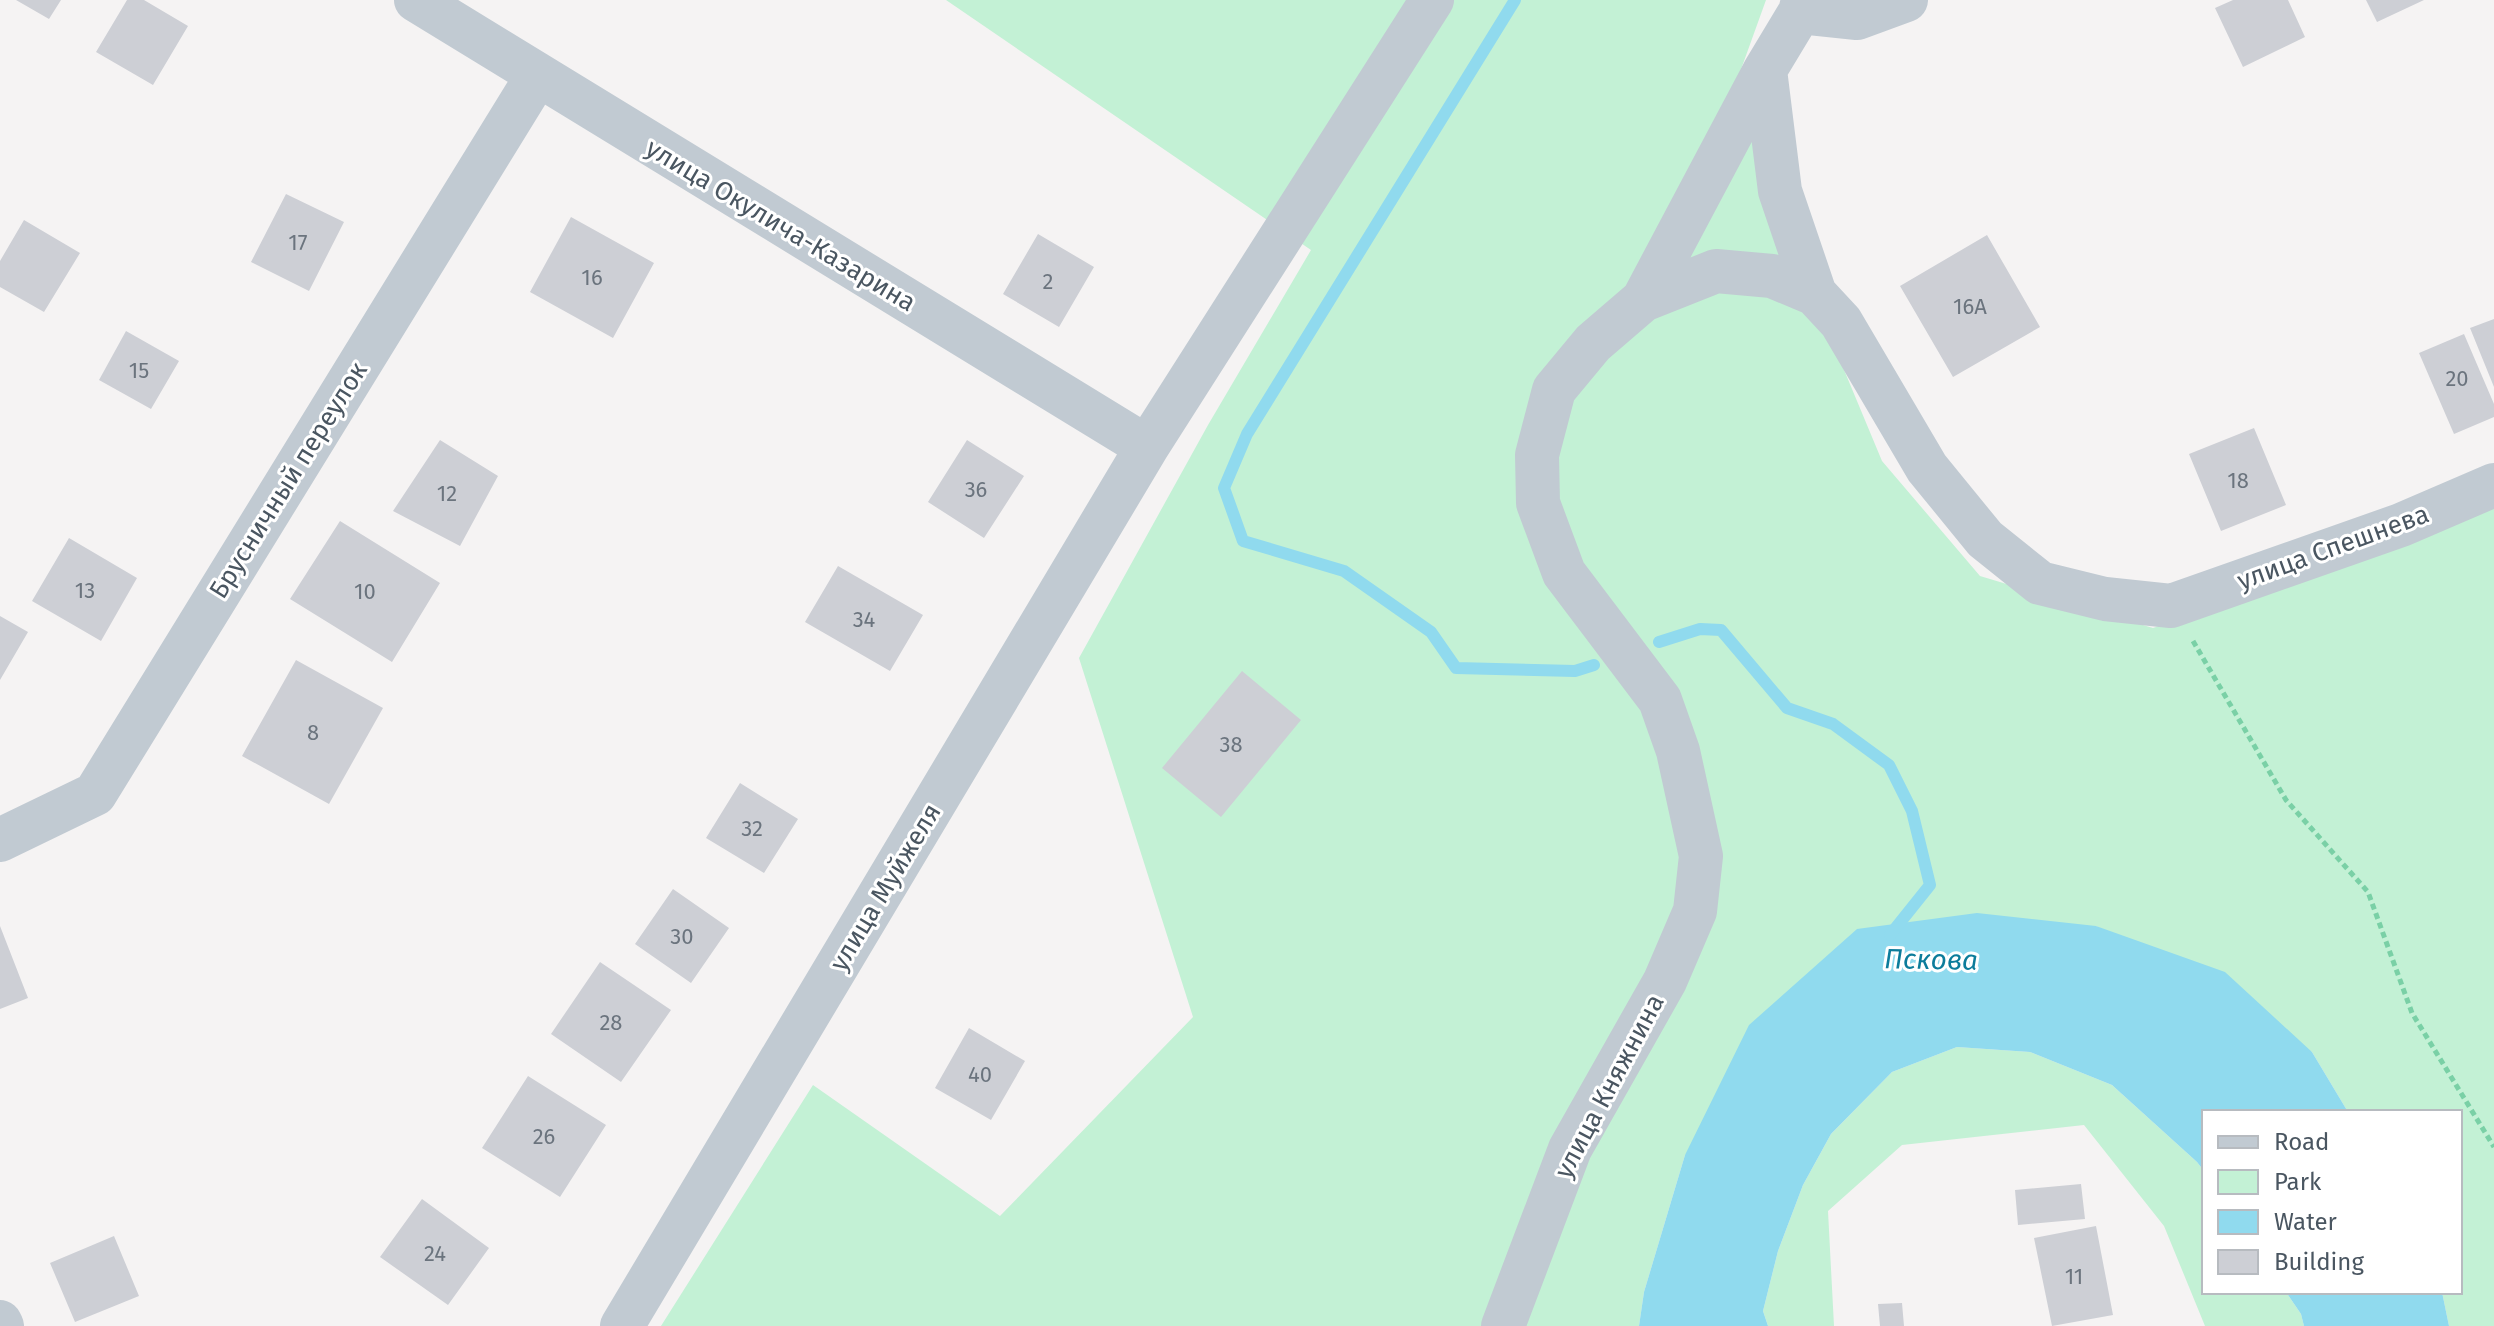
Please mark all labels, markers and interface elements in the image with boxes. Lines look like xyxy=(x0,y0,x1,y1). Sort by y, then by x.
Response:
street label: улица Окулича-Казарина xyxy=(640,132,921,318)
house number: 17 xyxy=(288,229,308,256)
house number: 16 xyxy=(581,264,603,291)
house number: 2 xyxy=(1043,268,1053,295)
house number: 16А xyxy=(1953,293,1987,320)
street label: Брусничный переулок xyxy=(203,356,374,604)
house number: 15 xyxy=(129,357,149,384)
house number: 20 xyxy=(2445,365,2469,392)
house number: 18 xyxy=(2227,467,2249,494)
house number: 36 xyxy=(965,476,987,503)
house number: 12 xyxy=(437,480,457,507)
street label: улица Спешнева xyxy=(2233,498,2433,597)
house number: 13 xyxy=(75,577,95,604)
house number: 10 xyxy=(354,578,376,605)
house number: 34 xyxy=(853,606,876,633)
house number: 8 xyxy=(307,719,319,746)
house number: 38 xyxy=(1219,731,1243,758)
street label: улица Муйжеля xyxy=(823,798,948,977)
house number: 32 xyxy=(741,815,763,842)
house number: 30 xyxy=(670,923,694,950)
water label: Пскова xyxy=(1884,942,1978,977)
street label: улица Княжнина xyxy=(1548,989,1671,1183)
house number: 28 xyxy=(599,1009,623,1036)
house number: 40 xyxy=(968,1061,992,1088)
legend xyxy=(2202,1110,2462,1294)
house number: 26 xyxy=(533,1123,555,1150)
text: Road xyxy=(2274,1128,2329,1156)
text: Park xyxy=(2274,1168,2322,1196)
text: Water xyxy=(2274,1208,2338,1236)
house number: 24 xyxy=(424,1240,446,1267)
text: Building xyxy=(2274,1248,2364,1276)
house number: 11 xyxy=(2065,1263,2083,1290)

